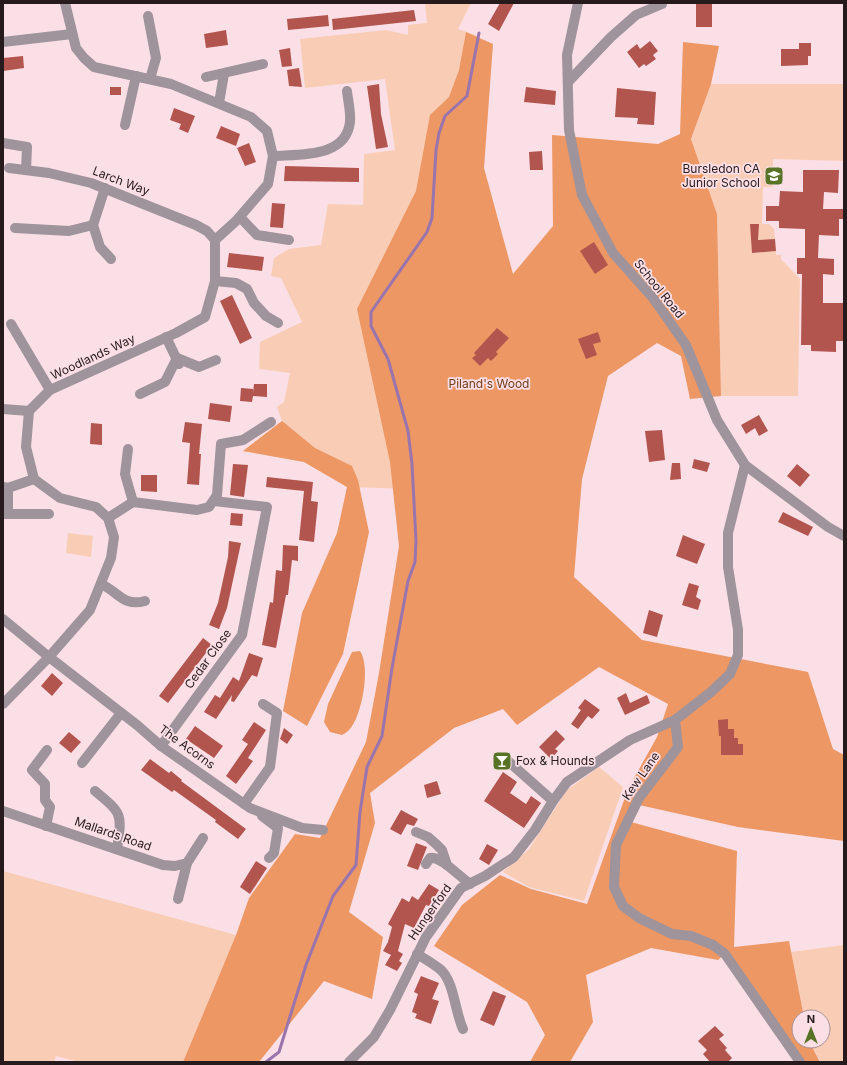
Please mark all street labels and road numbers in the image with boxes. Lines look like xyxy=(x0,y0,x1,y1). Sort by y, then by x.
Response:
street label: Larch Way xyxy=(91,163,152,198)
street label: School Road xyxy=(631,256,688,321)
street label: Woodlands Way xyxy=(48,330,138,383)
street label: Cedar Close xyxy=(181,626,234,691)
street label: The Acorns xyxy=(156,721,218,772)
street label: Kew Lane xyxy=(619,749,663,803)
street label: Mallards Road xyxy=(73,813,154,854)
street label: Hungerford xyxy=(405,881,454,943)

